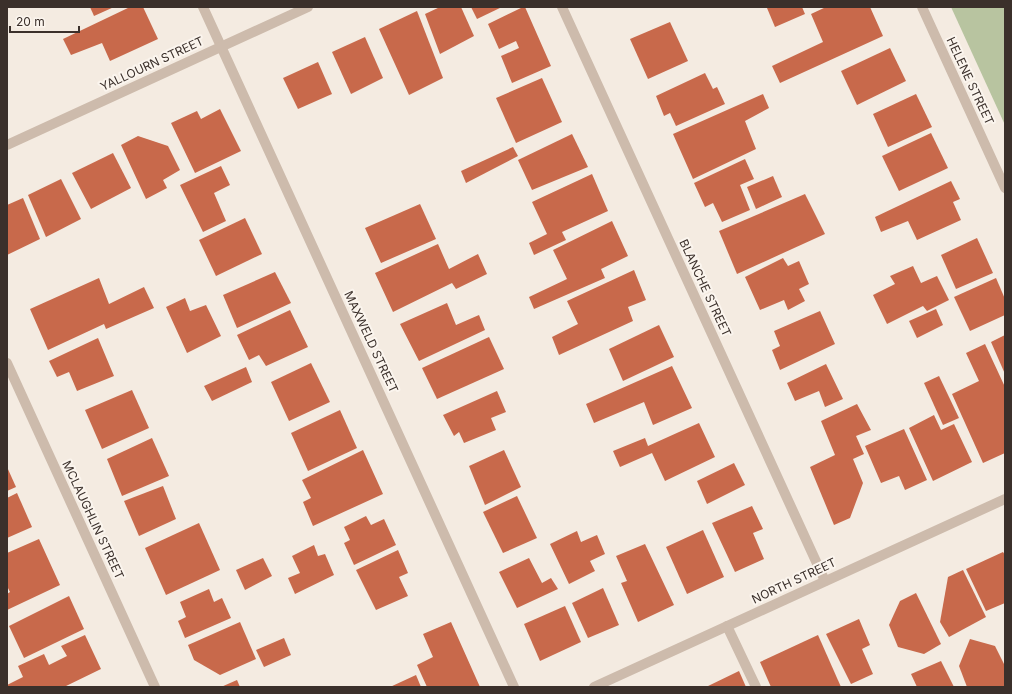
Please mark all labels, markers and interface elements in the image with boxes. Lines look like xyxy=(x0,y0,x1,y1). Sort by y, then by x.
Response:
scale bar xyxy=(10,8,79,34)
text: 20 m xyxy=(16,14,45,29)
street label: YALLOURN STREET xyxy=(98,33,206,94)
street label: HELENE STREET xyxy=(944,35,997,127)
street label: BLANCHE STREET xyxy=(676,237,735,339)
street label: MAXWELD STREET xyxy=(341,289,402,395)
street label: MCLAUGHLIN STREET xyxy=(59,458,128,582)
street label: NORTH STREET xyxy=(749,554,839,607)

